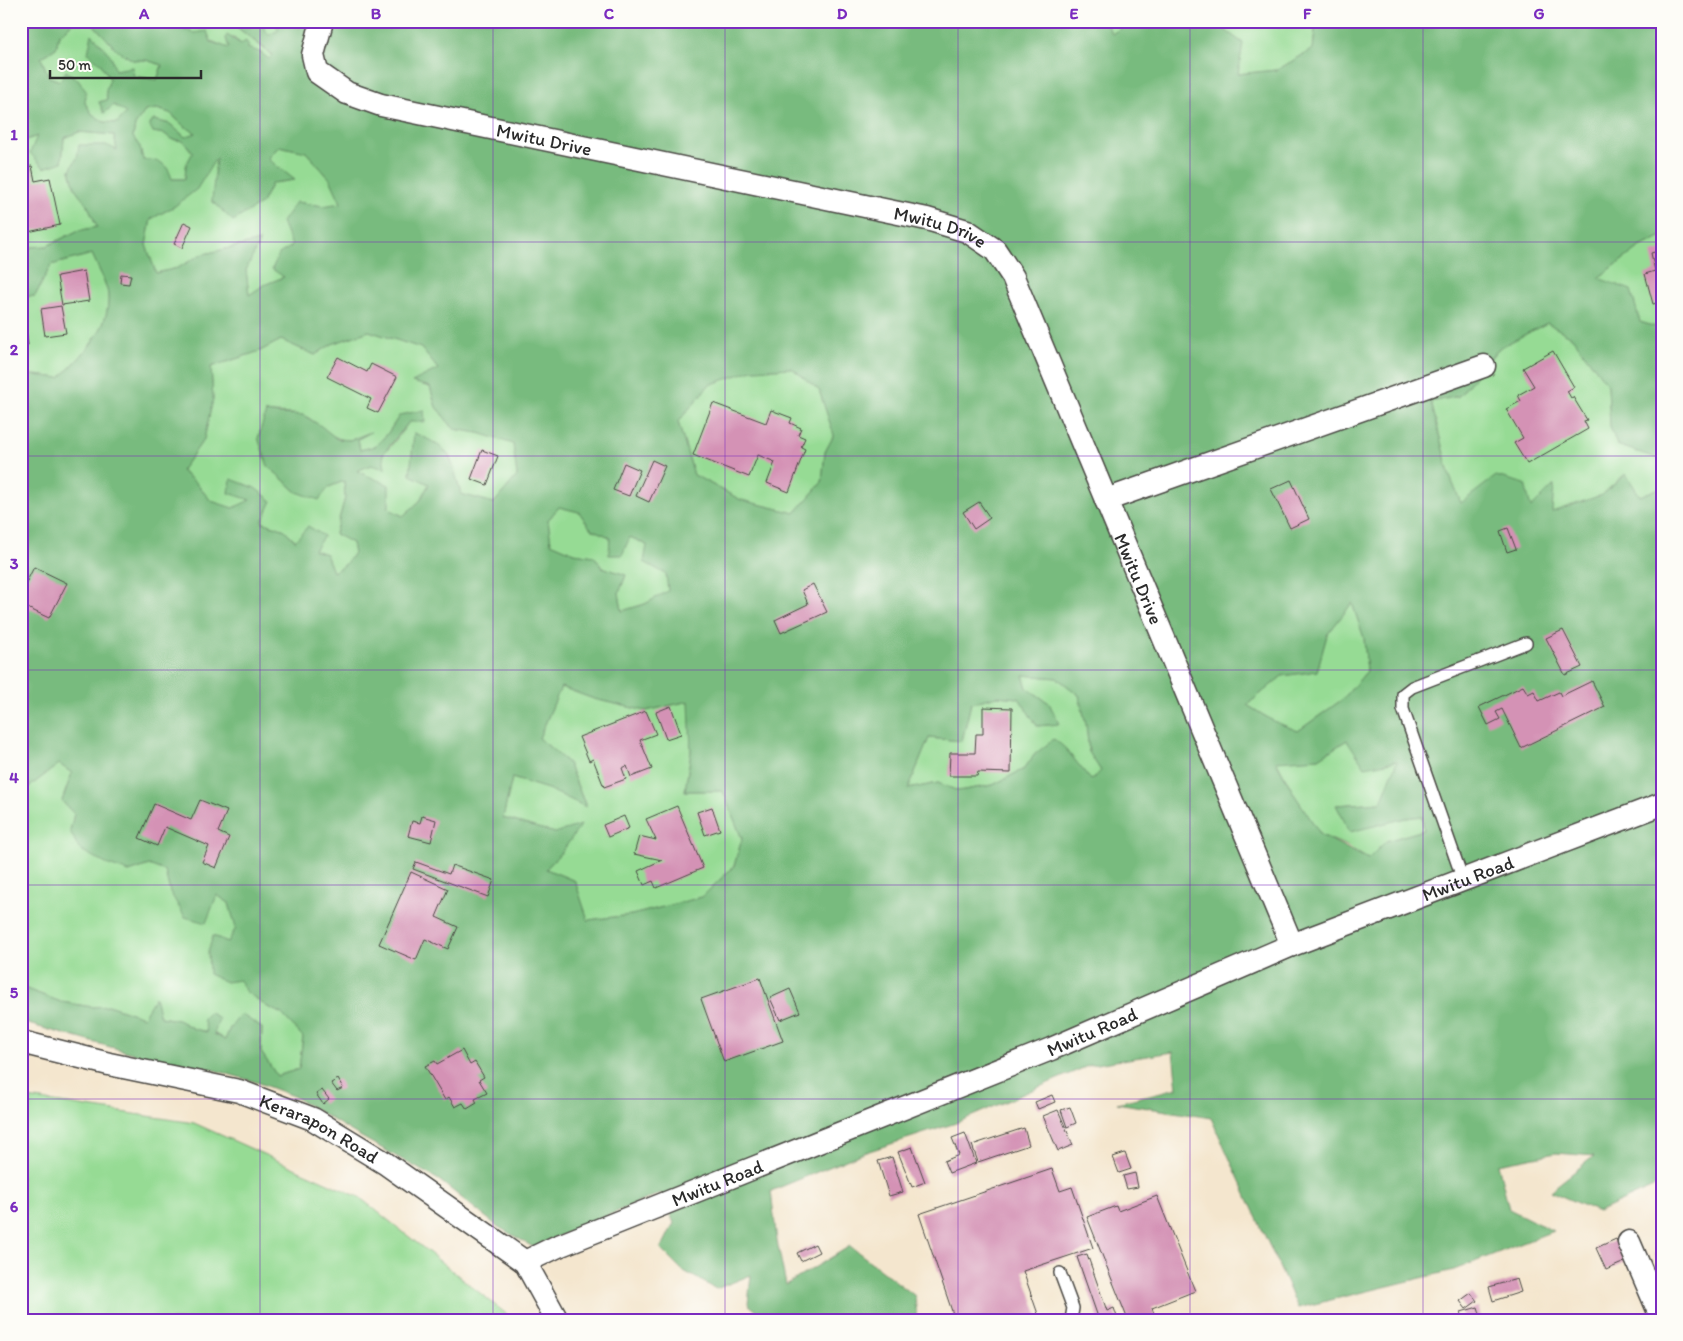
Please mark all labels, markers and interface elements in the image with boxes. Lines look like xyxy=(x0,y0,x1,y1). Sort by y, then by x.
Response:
text: A xyxy=(138,4,150,23)
text: B xyxy=(371,4,382,23)
text: C xyxy=(604,4,615,23)
text: D xyxy=(837,4,848,23)
text: E xyxy=(1070,4,1079,23)
text: F xyxy=(1303,4,1312,23)
text: G xyxy=(1533,4,1545,23)
scale bar xyxy=(50,48,201,80)
text: 50 m xyxy=(58,56,91,74)
street label: Mwitu Drive xyxy=(494,118,594,161)
text: 1 xyxy=(10,125,18,144)
street label: Mwitu Drive xyxy=(892,201,991,253)
text: 2 xyxy=(10,340,19,359)
street label: Mwitu Drive xyxy=(1109,530,1168,628)
text: 3 xyxy=(10,554,19,573)
text: 4 xyxy=(9,768,19,787)
street label: Mwitu Road xyxy=(1419,850,1517,906)
text: 5 xyxy=(10,983,19,1002)
street label: Mwitu Road xyxy=(1043,1002,1141,1061)
street label: Kerarapon Road xyxy=(256,1089,383,1168)
street label: Mwitu Road xyxy=(668,1154,767,1212)
text: 6 xyxy=(10,1197,19,1216)

